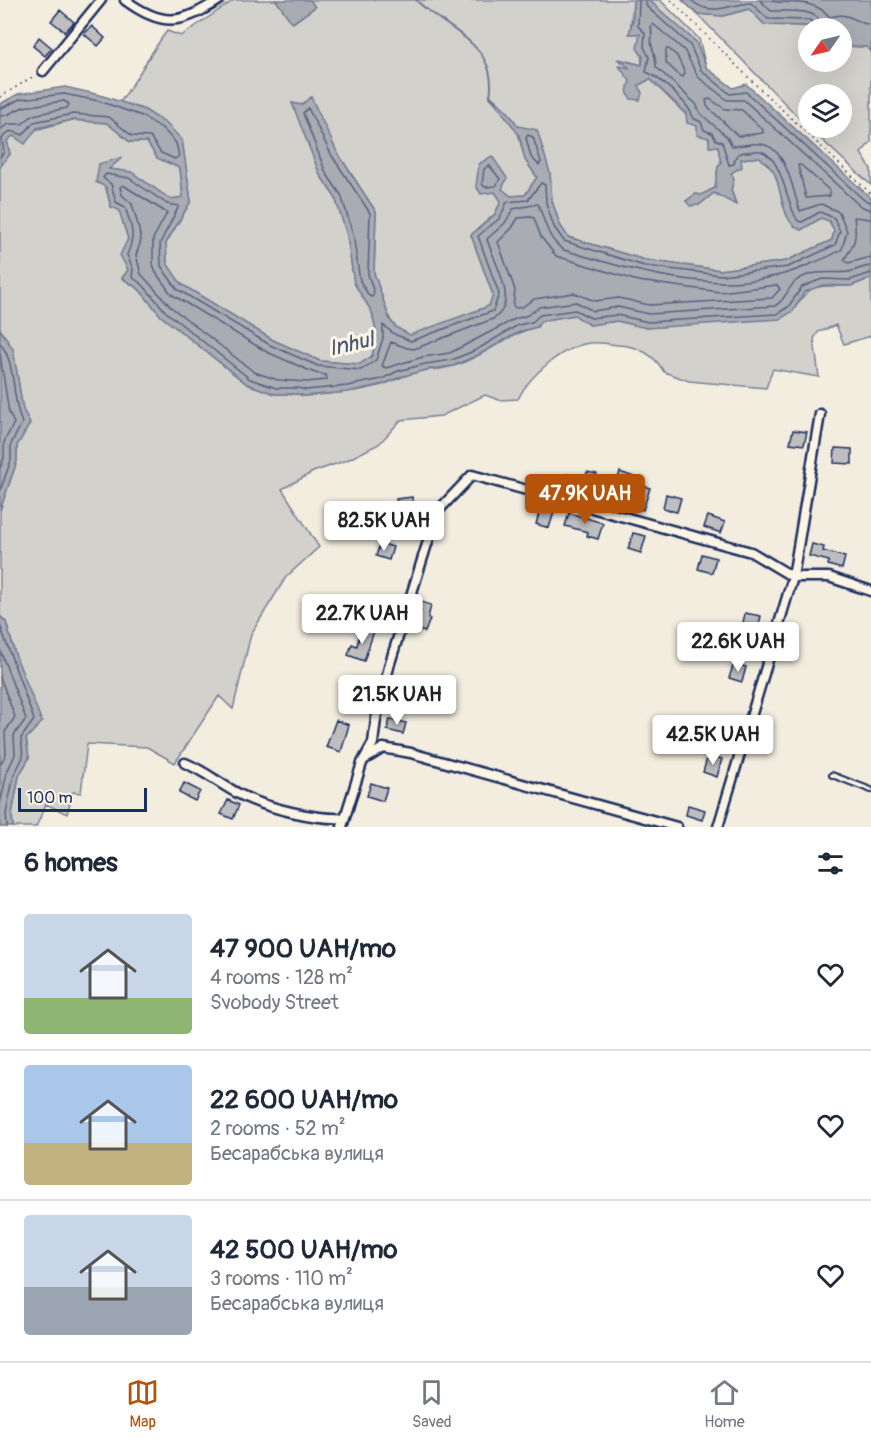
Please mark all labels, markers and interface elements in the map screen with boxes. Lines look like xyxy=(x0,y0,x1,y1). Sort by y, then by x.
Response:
north arrow xyxy=(798,18,852,72)
map controls xyxy=(798,18,852,138)
button: layers xyxy=(798,84,852,138)
water label: Inhul xyxy=(326,325,379,363)
pin: 47.9K UAH xyxy=(516,474,654,525)
text: 47.9K UAH xyxy=(539,481,631,506)
pin: 82.5K UAH xyxy=(315,501,453,552)
text: 82.5K UAH xyxy=(338,508,430,533)
pin: 22.7K UAH xyxy=(293,594,431,645)
text: 22.7K UAH xyxy=(316,601,408,626)
pin: 22.6K UAH xyxy=(669,622,807,673)
text: 22.6K UAH xyxy=(691,629,785,654)
pin: 21.5K UAH xyxy=(328,675,466,726)
text: 21.5K UAH xyxy=(352,682,442,707)
pin: 42.5K UAH xyxy=(644,715,782,766)
text: 42.5K UAH xyxy=(666,722,760,747)
scale bar xyxy=(18,785,147,812)
text: 100 m xyxy=(27,788,73,808)
text: 6 homes xyxy=(24,847,118,879)
icon: filters xyxy=(814,847,847,880)
text: 47 900 UAH/mo xyxy=(210,933,396,965)
icon: home xyxy=(72,938,144,1010)
icon: heart xyxy=(814,958,847,991)
text: 4 rooms · 128 m² xyxy=(210,965,353,990)
text: Svobody Street xyxy=(210,990,339,1015)
text: 22 600 UAH/mo xyxy=(210,1084,398,1116)
icon: home xyxy=(72,1089,144,1161)
icon: heart xyxy=(814,1109,847,1142)
text: 2 rooms · 52 m² xyxy=(210,1116,346,1141)
text: Бесарабська вулиця xyxy=(210,1141,384,1166)
text: 42 500 UAH/mo xyxy=(210,1234,397,1266)
icon: home xyxy=(72,1239,144,1311)
icon: heart xyxy=(814,1259,847,1292)
text: 3 rooms · 110 m² xyxy=(210,1266,353,1291)
text: Бесарабська вулиця xyxy=(210,1291,384,1316)
tab: Map xyxy=(126,1376,159,1432)
tab: Saved xyxy=(412,1376,452,1432)
tab: Home xyxy=(704,1376,745,1432)

